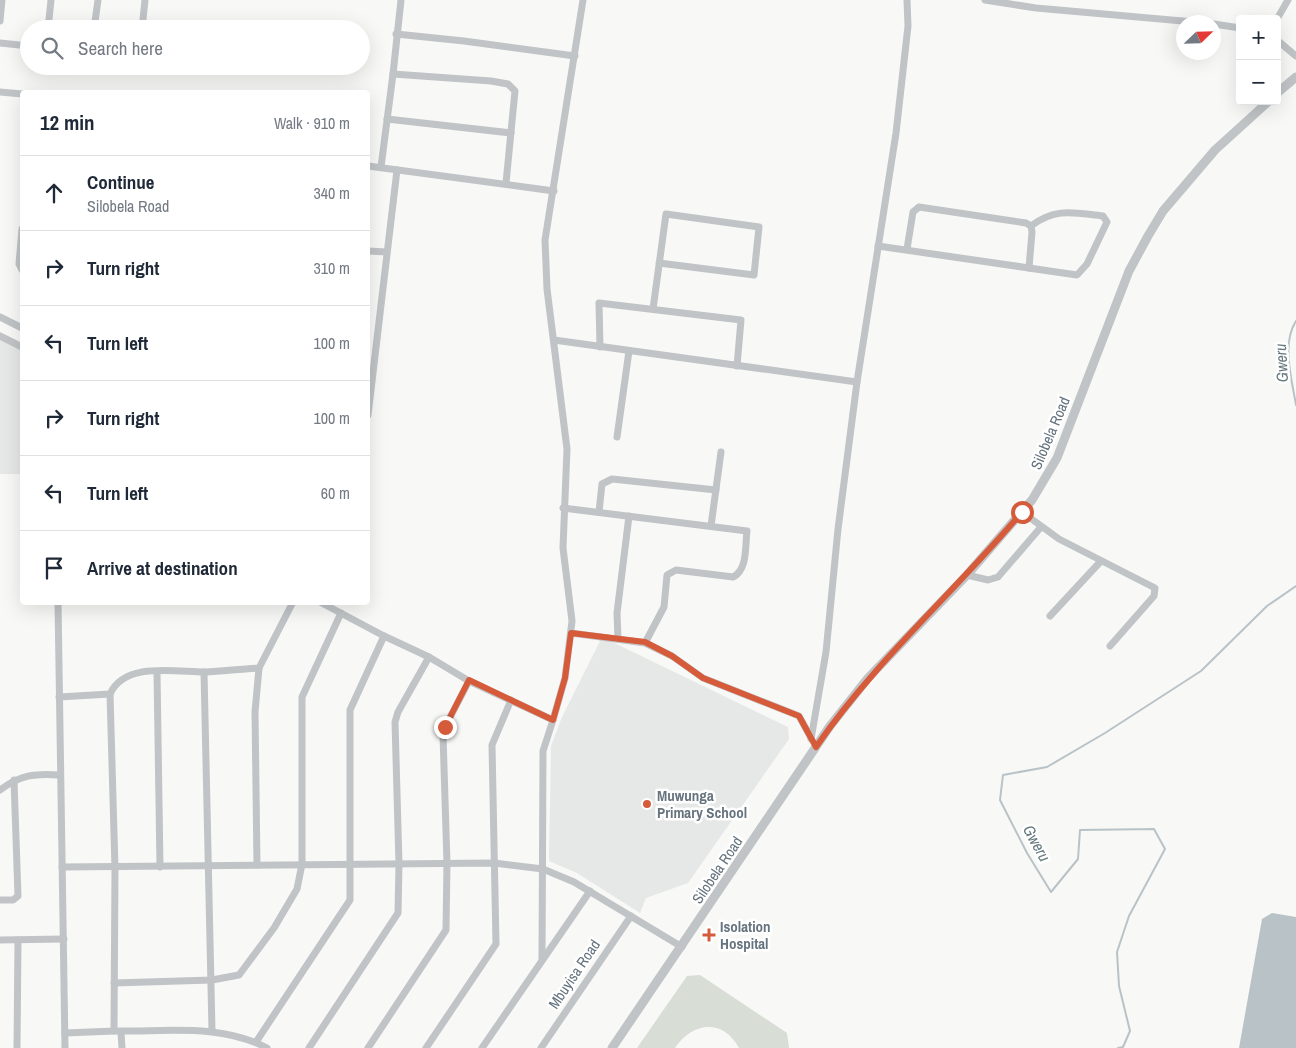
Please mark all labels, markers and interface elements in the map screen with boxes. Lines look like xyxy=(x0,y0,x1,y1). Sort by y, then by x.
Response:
north arrow xyxy=(1176,15,1221,60)
map controls xyxy=(1236,15,1281,105)
button: + xyxy=(1236,15,1281,60)
search box xyxy=(20,20,370,75)
icon: search xyxy=(38,34,66,62)
text: Search here xyxy=(78,35,163,61)
button: − xyxy=(1236,60,1281,105)
text: 12 min xyxy=(40,108,95,137)
text: Walk · 910 m xyxy=(274,112,350,134)
text: Continue xyxy=(87,169,155,195)
icon: ahead xyxy=(40,179,68,207)
text: 340 m xyxy=(314,182,350,204)
text: Silobela Road xyxy=(87,195,169,217)
icon: right xyxy=(40,254,68,282)
text: Turn right xyxy=(87,255,159,281)
text: 310 m xyxy=(314,257,350,279)
icon: left xyxy=(40,329,68,357)
text: Turn left xyxy=(87,330,148,356)
text: 100 m xyxy=(314,332,350,354)
water label: Gweru xyxy=(1269,343,1293,383)
street label: Silobela Road xyxy=(1025,393,1075,473)
icon: right xyxy=(40,404,68,432)
text: Turn right xyxy=(87,405,159,431)
text: 100 m xyxy=(314,407,350,429)
icon: left xyxy=(40,479,68,507)
text: Turn left xyxy=(87,480,148,506)
text: 60 m xyxy=(321,482,350,504)
route start xyxy=(1011,501,1034,524)
icon: arrive xyxy=(40,554,68,582)
text: Arrive at destination xyxy=(87,555,238,581)
route end xyxy=(434,716,457,739)
place label: Muwunga Primary School xyxy=(657,785,747,823)
marker: Muwunga Primary School xyxy=(641,798,653,810)
water label: Gweru xyxy=(1018,821,1056,865)
street label: Silobela Road xyxy=(687,832,747,908)
place label: Isolation Hospital xyxy=(720,916,771,954)
marker: Isolation Hospital xyxy=(702,928,716,942)
street label: Mbuyisa Road xyxy=(543,935,605,1013)

